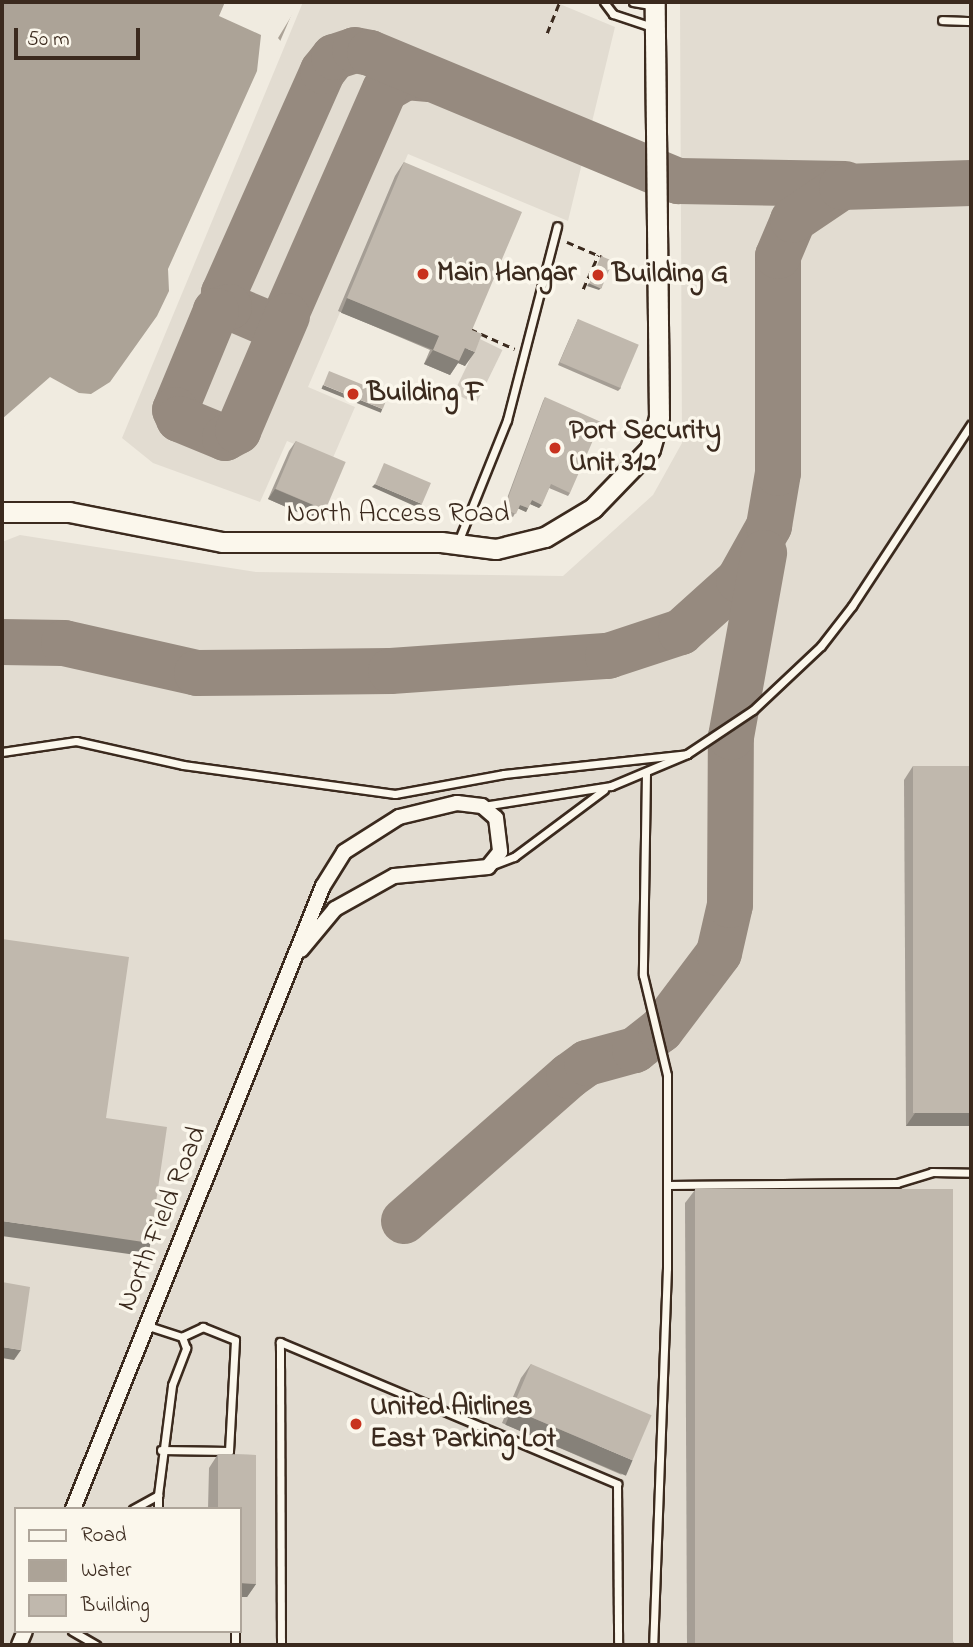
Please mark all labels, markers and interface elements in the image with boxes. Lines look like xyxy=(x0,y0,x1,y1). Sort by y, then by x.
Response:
scale bar xyxy=(18,14,144,58)
text: 50 m xyxy=(27,25,70,55)
place label: Main Hangar xyxy=(437,257,577,291)
place label: Building G xyxy=(612,258,728,292)
marker: Main Hangar xyxy=(415,266,431,282)
marker: Building G xyxy=(590,267,606,283)
place label: Building F xyxy=(367,377,484,411)
marker: Building F xyxy=(345,386,361,402)
place label: Port Security Unit 312 xyxy=(569,415,721,481)
marker: Port Security Unit 312 xyxy=(547,440,563,456)
street label: North Access Road xyxy=(287,498,509,532)
street label: North Field Road xyxy=(111,1122,215,1316)
place label: United Airlines East Parking Lot xyxy=(370,1391,556,1457)
marker: United Airlines East Parking Lot xyxy=(348,1416,364,1432)
legend xyxy=(14,1507,242,1633)
text: Road xyxy=(81,1521,127,1551)
text: Water xyxy=(81,1556,132,1586)
text: Building xyxy=(81,1591,150,1621)

